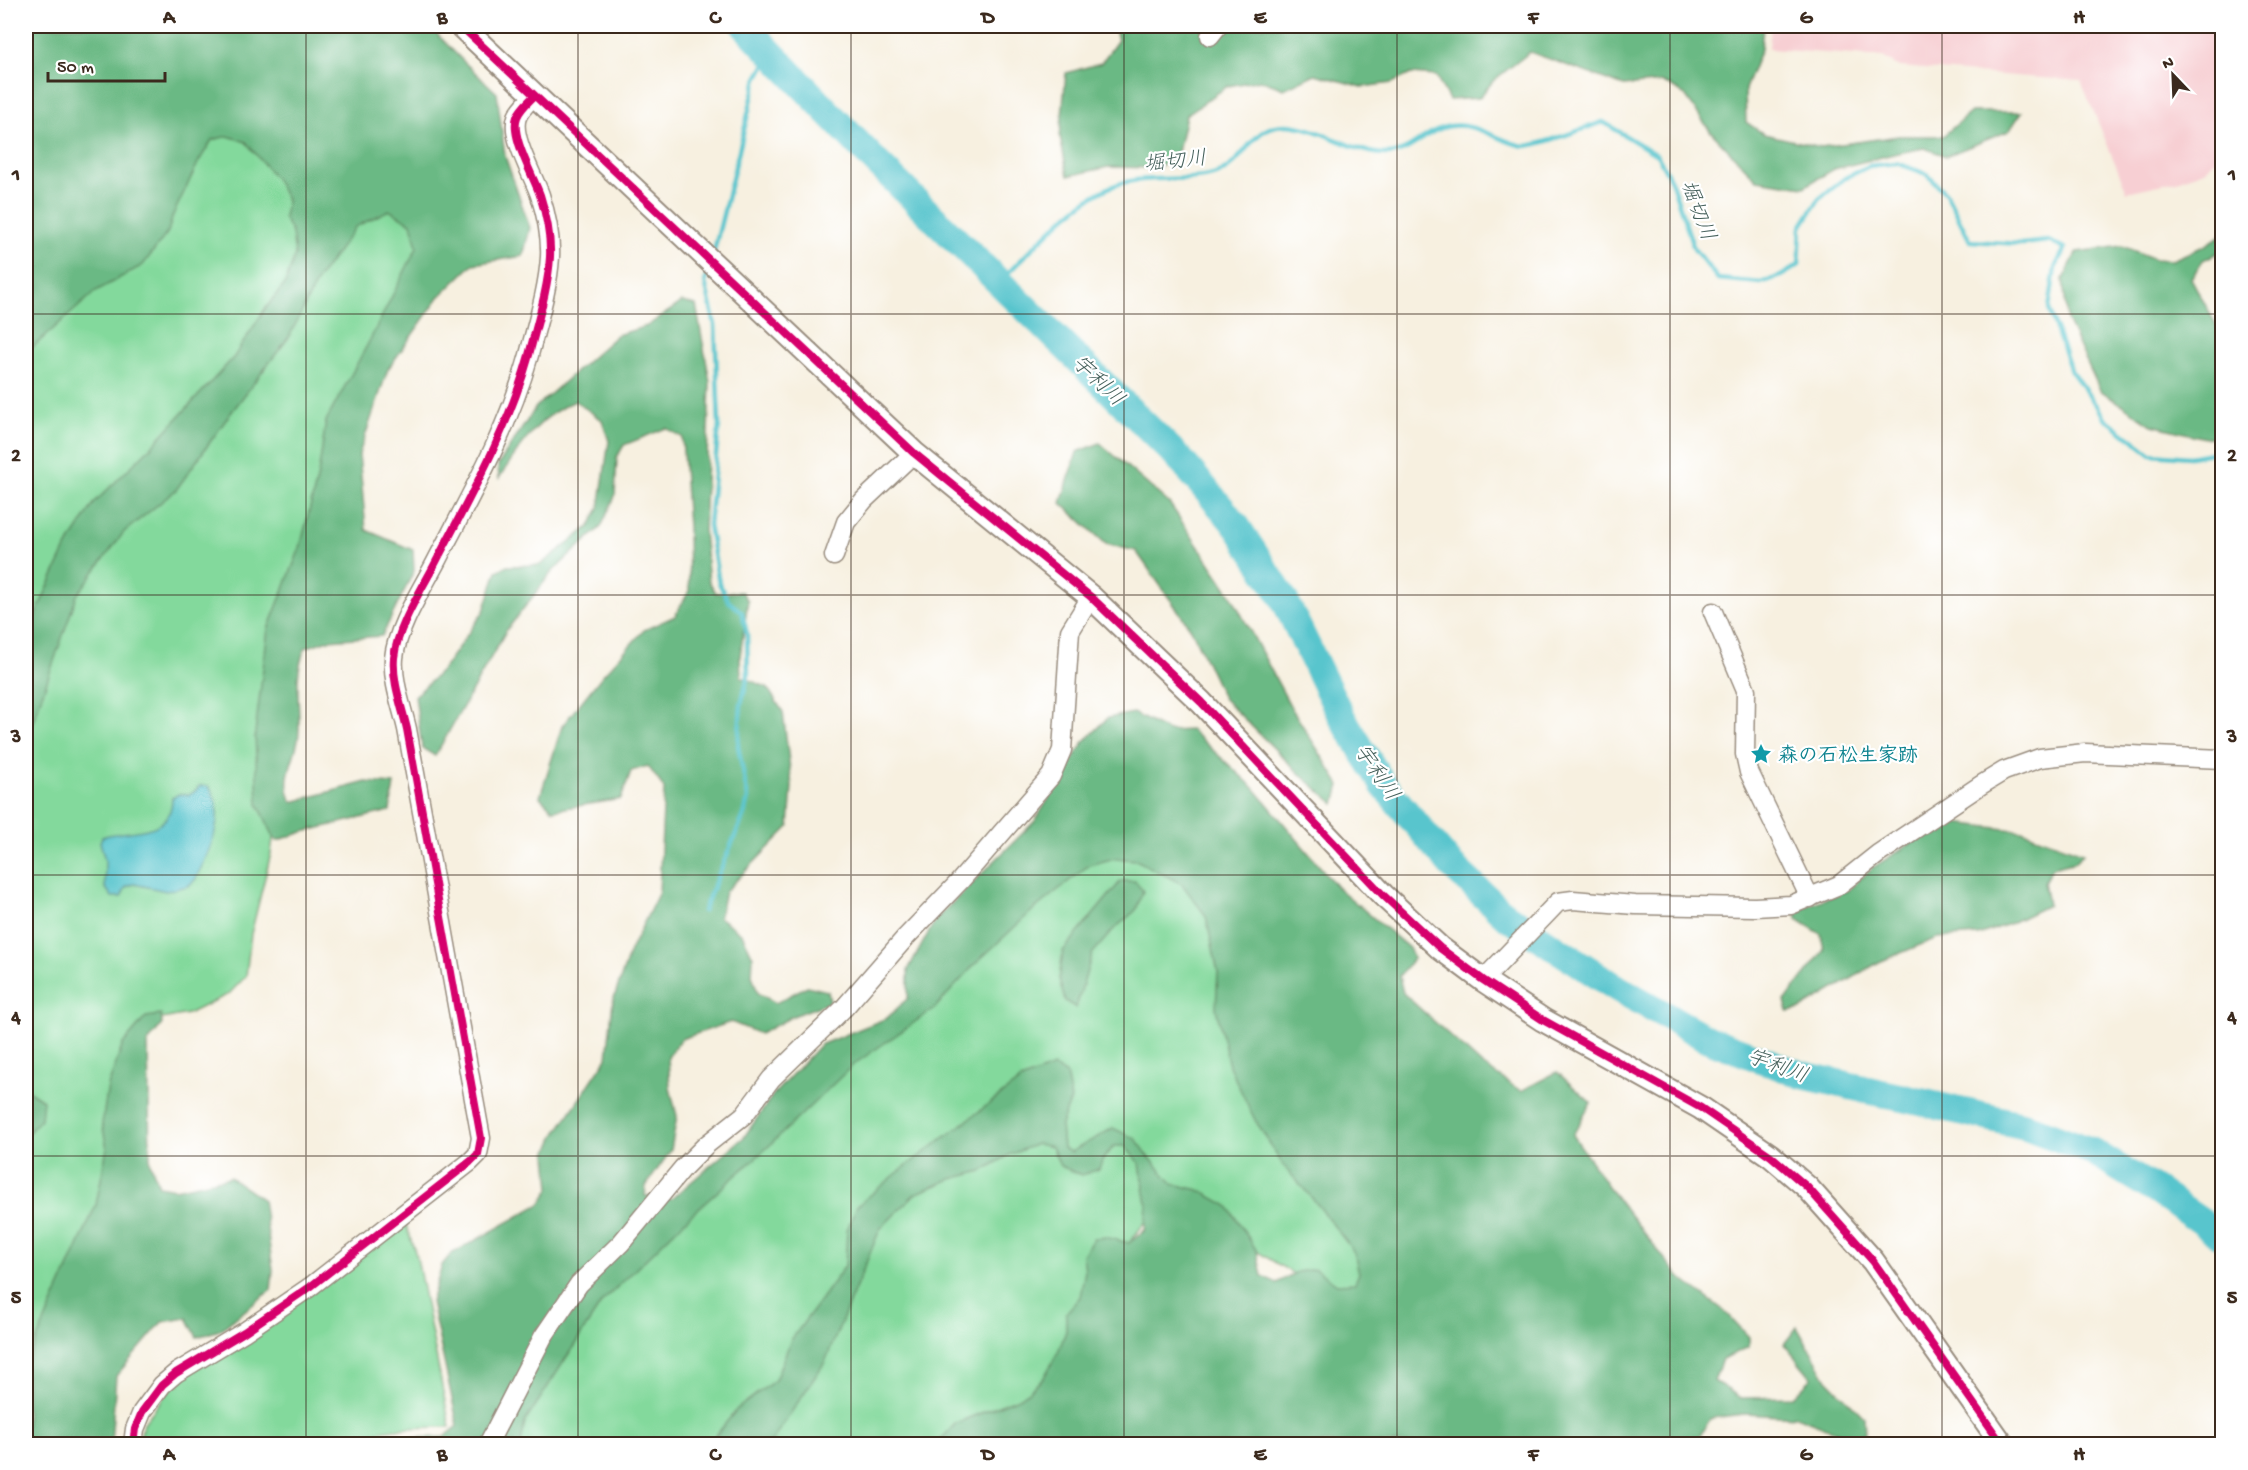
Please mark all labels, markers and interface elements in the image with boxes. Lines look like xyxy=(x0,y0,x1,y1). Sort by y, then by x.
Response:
text: A xyxy=(162,8,177,31)
text: B xyxy=(436,8,448,31)
text: C xyxy=(709,8,723,31)
text: D xyxy=(979,8,995,31)
text: E xyxy=(1254,8,1268,31)
text: F xyxy=(1527,8,1540,31)
text: G xyxy=(1800,8,1814,31)
text: H xyxy=(2073,8,2085,31)
scale bar xyxy=(48,45,165,83)
north arrow xyxy=(2143,45,2203,105)
text: N xyxy=(2160,53,2178,75)
text: 50 m xyxy=(57,58,94,79)
water label: 堀切川 xyxy=(1143,147,1208,179)
text: 1 xyxy=(11,165,20,188)
text: 1 xyxy=(2227,165,2236,188)
water label: 堀切川 xyxy=(1673,177,1720,245)
water label: 宇利川 xyxy=(1065,351,1129,413)
text: 2 xyxy=(11,446,21,469)
text: 2 xyxy=(2227,446,2237,469)
text: 3 xyxy=(10,727,21,750)
text: 3 xyxy=(2226,727,2237,750)
water label: 宇利川 xyxy=(1347,740,1404,807)
place icon: 森の石松生家跡 xyxy=(1749,742,1773,766)
place label: 森の石松生家跡 xyxy=(1778,744,1918,769)
text: 4 xyxy=(10,1008,21,1031)
text: 4 xyxy=(2226,1008,2237,1031)
water label: 宇利川 xyxy=(1743,1045,1811,1091)
text: 5 xyxy=(11,1288,22,1311)
text: 5 xyxy=(2227,1288,2238,1311)
text: A xyxy=(162,1445,177,1468)
text: B xyxy=(436,1445,448,1468)
text: C xyxy=(709,1445,723,1468)
text: D xyxy=(979,1445,995,1468)
text: E xyxy=(1254,1445,1268,1468)
text: F xyxy=(1527,1445,1540,1468)
text: G xyxy=(1800,1445,1814,1468)
text: H xyxy=(2073,1445,2085,1468)

